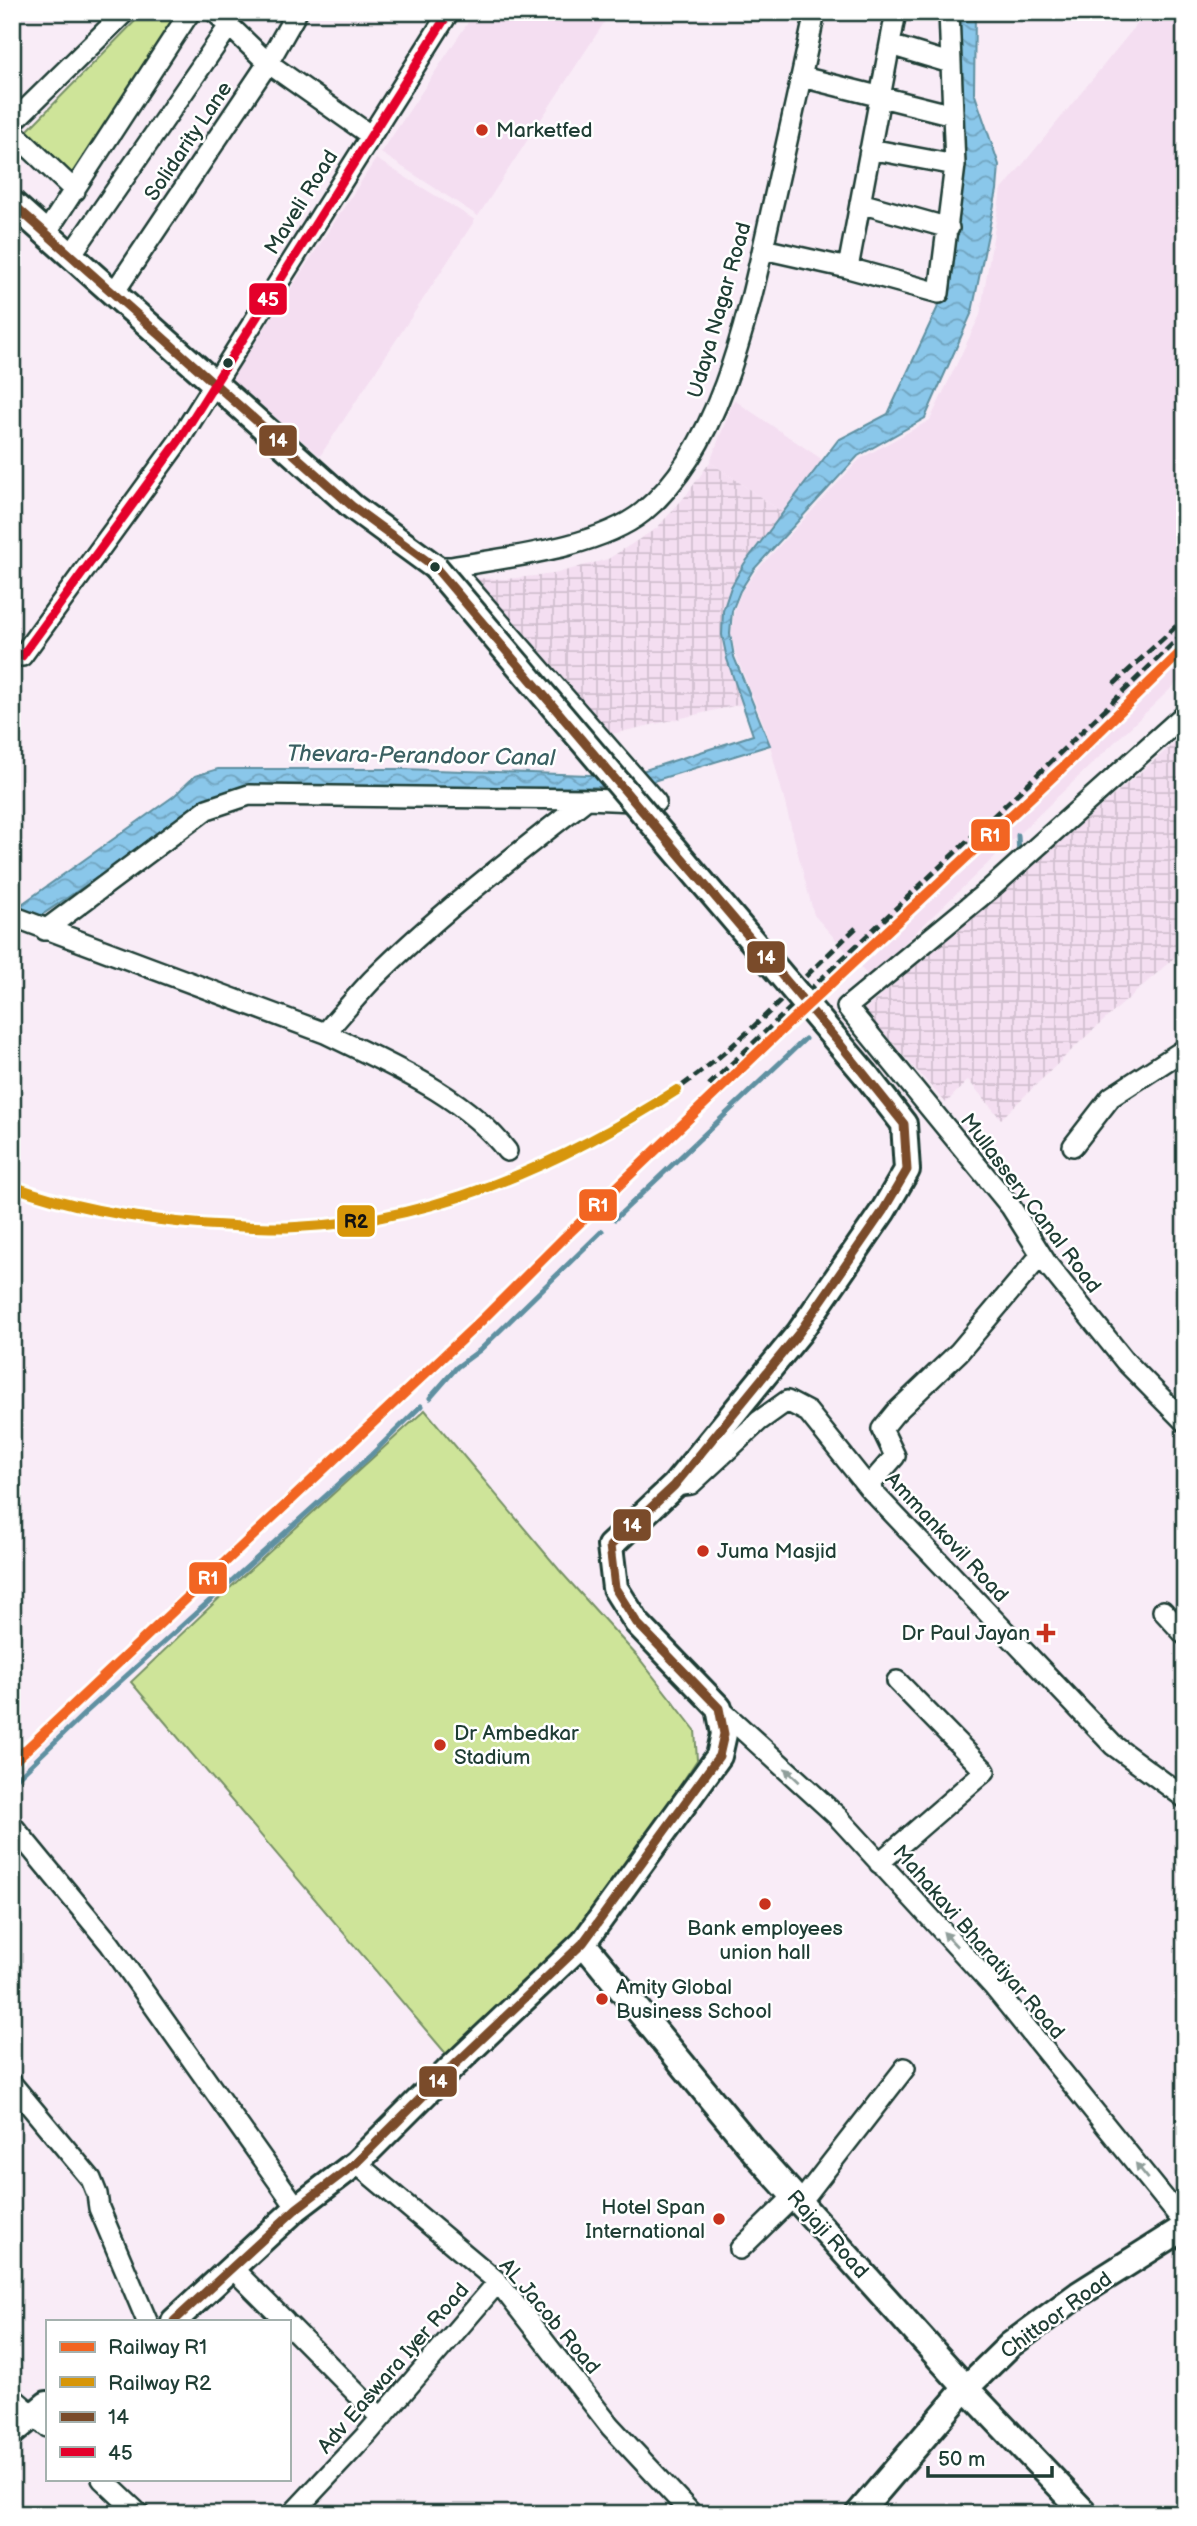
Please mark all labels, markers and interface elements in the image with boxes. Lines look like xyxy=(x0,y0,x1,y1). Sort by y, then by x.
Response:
street label: Solidarity Lane xyxy=(139,77,238,206)
place label: Marketfed xyxy=(496,118,593,143)
marker: Marketfed xyxy=(474,122,490,138)
street label: Maveli Road xyxy=(259,145,343,259)
street label: Udaya Nagar Road xyxy=(682,219,757,401)
line badge: 45 xyxy=(248,282,288,316)
text: 45 xyxy=(257,289,279,312)
unlabelled marker xyxy=(221,356,235,370)
line badge: 14 xyxy=(258,424,298,457)
text: 14 xyxy=(268,430,288,453)
unlabelled marker xyxy=(428,560,442,574)
water label: Thevara-Perandoor Canal xyxy=(286,740,556,772)
line badge: R1 xyxy=(970,818,1011,852)
text: R1 xyxy=(979,825,1001,848)
line badge: 14 xyxy=(746,940,786,974)
text: 14 xyxy=(756,947,776,970)
street label: Mullassery Canal Road xyxy=(955,1109,1106,1298)
line badge: R1 xyxy=(578,1188,618,1222)
text: R1 xyxy=(587,1195,609,1218)
line badge: R2 xyxy=(336,1204,376,1238)
text: R2 xyxy=(344,1211,369,1234)
street label: Ammankovil Road xyxy=(880,1467,1013,1608)
line badge: 14 xyxy=(612,1508,652,1542)
text: 14 xyxy=(622,1515,642,1538)
place label: Juma Masjid xyxy=(717,1539,837,1564)
marker: Juma Masjid xyxy=(695,1543,711,1559)
line badge: R1 xyxy=(188,1561,228,1595)
text: R1 xyxy=(197,1568,219,1591)
place label: Dr Paul Jayan xyxy=(901,1621,1030,1646)
marker: Dr Paul Jayan xyxy=(1036,1623,1056,1643)
place label: Dr Ambedkar Stadium xyxy=(454,1721,579,1770)
marker: Dr Ambedkar Stadium xyxy=(432,1737,448,1753)
one-way arrow xyxy=(783,1767,801,1783)
street label: Mahakavi Bharatiyar Road xyxy=(887,1840,1070,2045)
marker: Bank employees union hall xyxy=(757,1896,773,1912)
place label: Bank employees union hall xyxy=(687,1916,843,1965)
one-way arrow xyxy=(942,1931,958,1948)
place label: Amity Global Business School xyxy=(616,1975,772,2024)
marker: Amity Global Business School xyxy=(594,1991,610,2007)
line badge: 14 xyxy=(418,2065,458,2098)
text: 14 xyxy=(428,2071,448,2094)
one-way arrow xyxy=(1134,2162,1149,2180)
street label: Rajaji Road xyxy=(782,2185,874,2284)
place label: Hotel Span International xyxy=(585,2195,705,2244)
marker: Hotel Span International xyxy=(711,2211,727,2227)
street label: AL Jacob Road xyxy=(494,2253,605,2379)
street label: Chittoor Road xyxy=(996,2267,1117,2364)
street label: Adv Easwara Iyer Road xyxy=(312,2278,474,2459)
legend xyxy=(46,2320,290,2480)
text: Railway R1 xyxy=(108,2335,207,2360)
text: Railway R2 xyxy=(108,2371,212,2396)
text: 14 xyxy=(108,2405,129,2430)
scale bar xyxy=(928,2435,1052,2479)
text: 45 xyxy=(108,2441,133,2466)
text: 50 m xyxy=(938,2447,985,2472)

